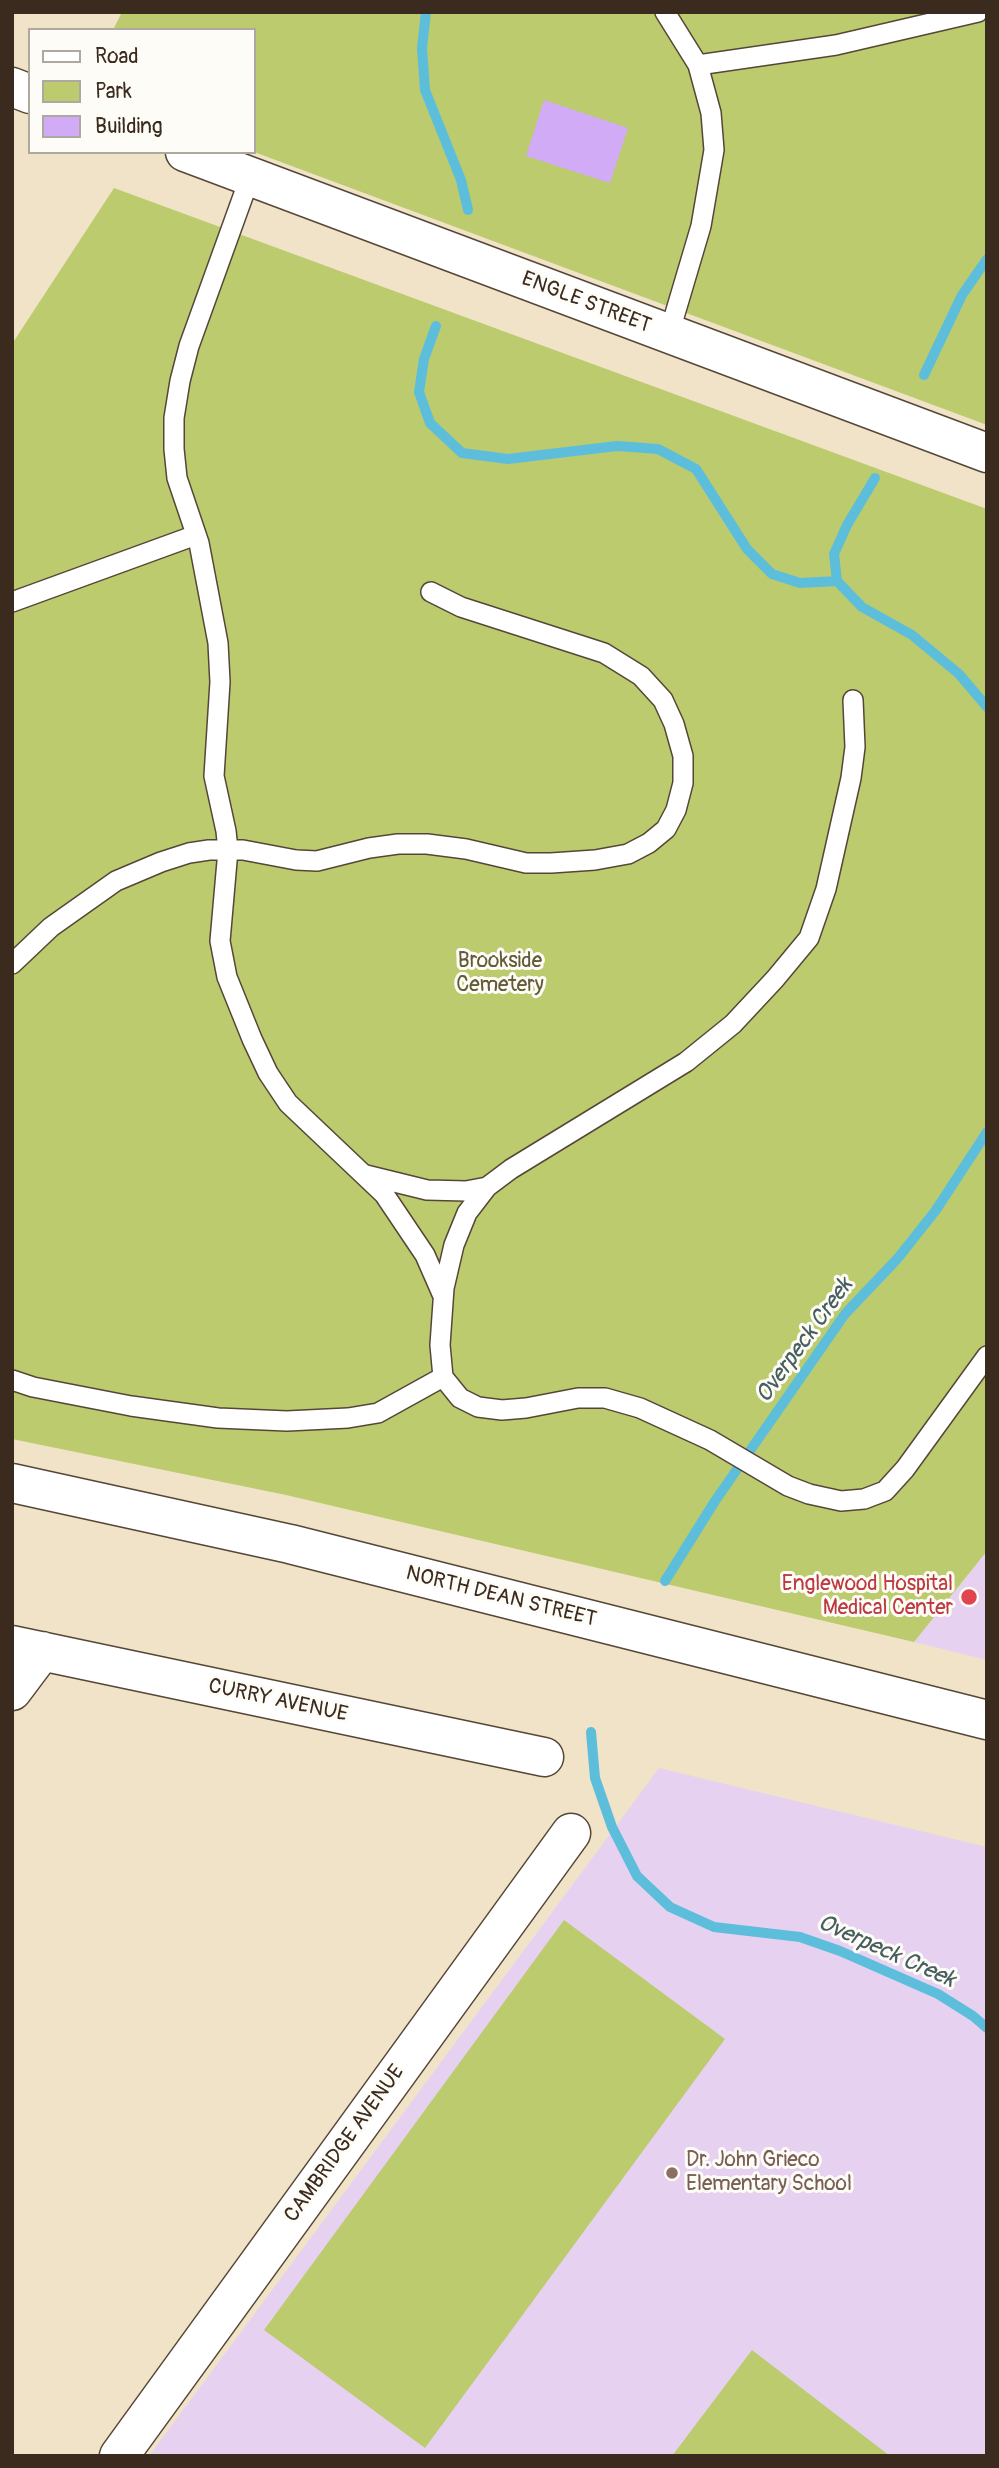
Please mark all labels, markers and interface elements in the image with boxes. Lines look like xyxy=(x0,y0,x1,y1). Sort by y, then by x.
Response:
legend xyxy=(28,28,256,154)
text: Road xyxy=(95,43,139,70)
text: Park xyxy=(95,78,132,105)
text: Building xyxy=(95,113,162,140)
street label: ENGLE STREET xyxy=(518,267,654,339)
park label: Brookside Cemetery xyxy=(456,949,544,999)
water label: Overpeck Creek xyxy=(751,1273,859,1409)
street label: NORTH DEAN STREET xyxy=(403,1561,599,1633)
place label: Englewood Hospital Medical Center xyxy=(782,1572,953,1622)
marker: Englewood Hospital Medical Center xyxy=(959,1587,979,1607)
street label: CURRY AVENUE xyxy=(206,1674,350,1728)
water label: Overpeck Creek xyxy=(813,1909,959,1995)
street label: CAMBRIDGE AVENUE xyxy=(280,2061,410,2227)
place label: Dr. John Grieco Elementary School xyxy=(686,2148,852,2198)
marker: Dr. John Grieco Elementary School xyxy=(664,2165,680,2181)

